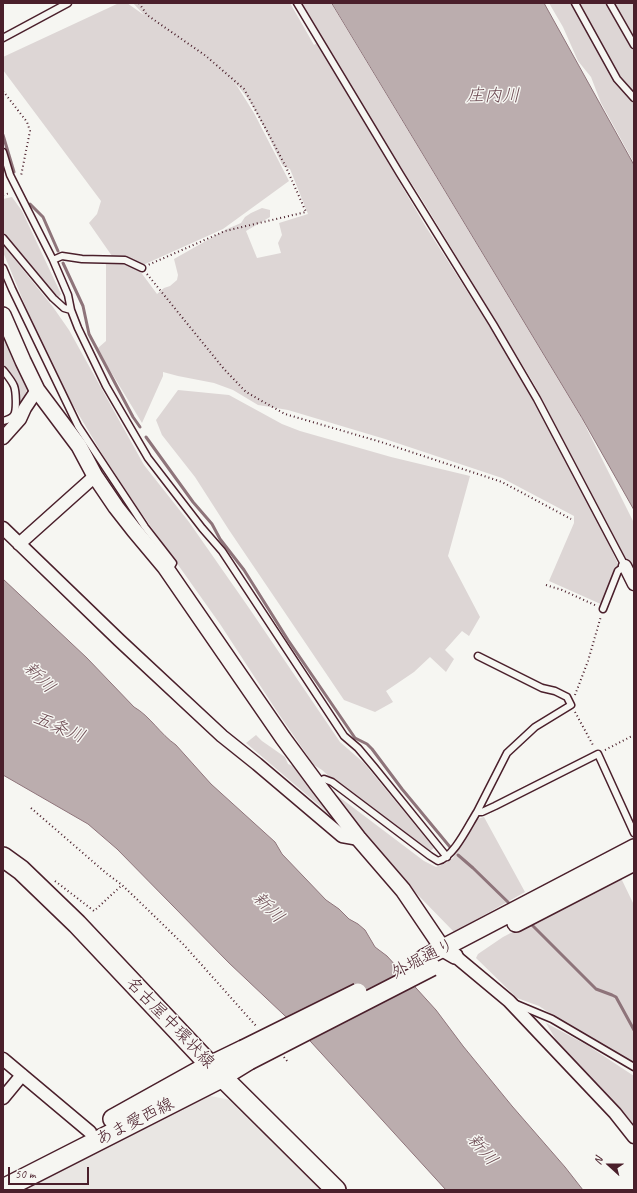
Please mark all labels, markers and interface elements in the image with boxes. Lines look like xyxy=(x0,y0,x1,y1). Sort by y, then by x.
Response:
water label: 庄内川 xyxy=(466,85,520,107)
water label: 新川 xyxy=(19,658,59,698)
water label: 五条川 xyxy=(30,708,88,748)
water label: 新川 xyxy=(248,888,288,928)
street label: 外堀通り xyxy=(388,934,458,984)
street label: 名古屋中環状線 xyxy=(121,973,219,1073)
street label: あま愛西線 xyxy=(93,1094,177,1150)
water label: 新川 xyxy=(462,1129,502,1171)
north arrow xyxy=(589,1145,629,1185)
text: N xyxy=(590,1155,606,1166)
scale bar xyxy=(10,1159,91,1185)
text: 50 m xyxy=(15,1166,35,1182)

